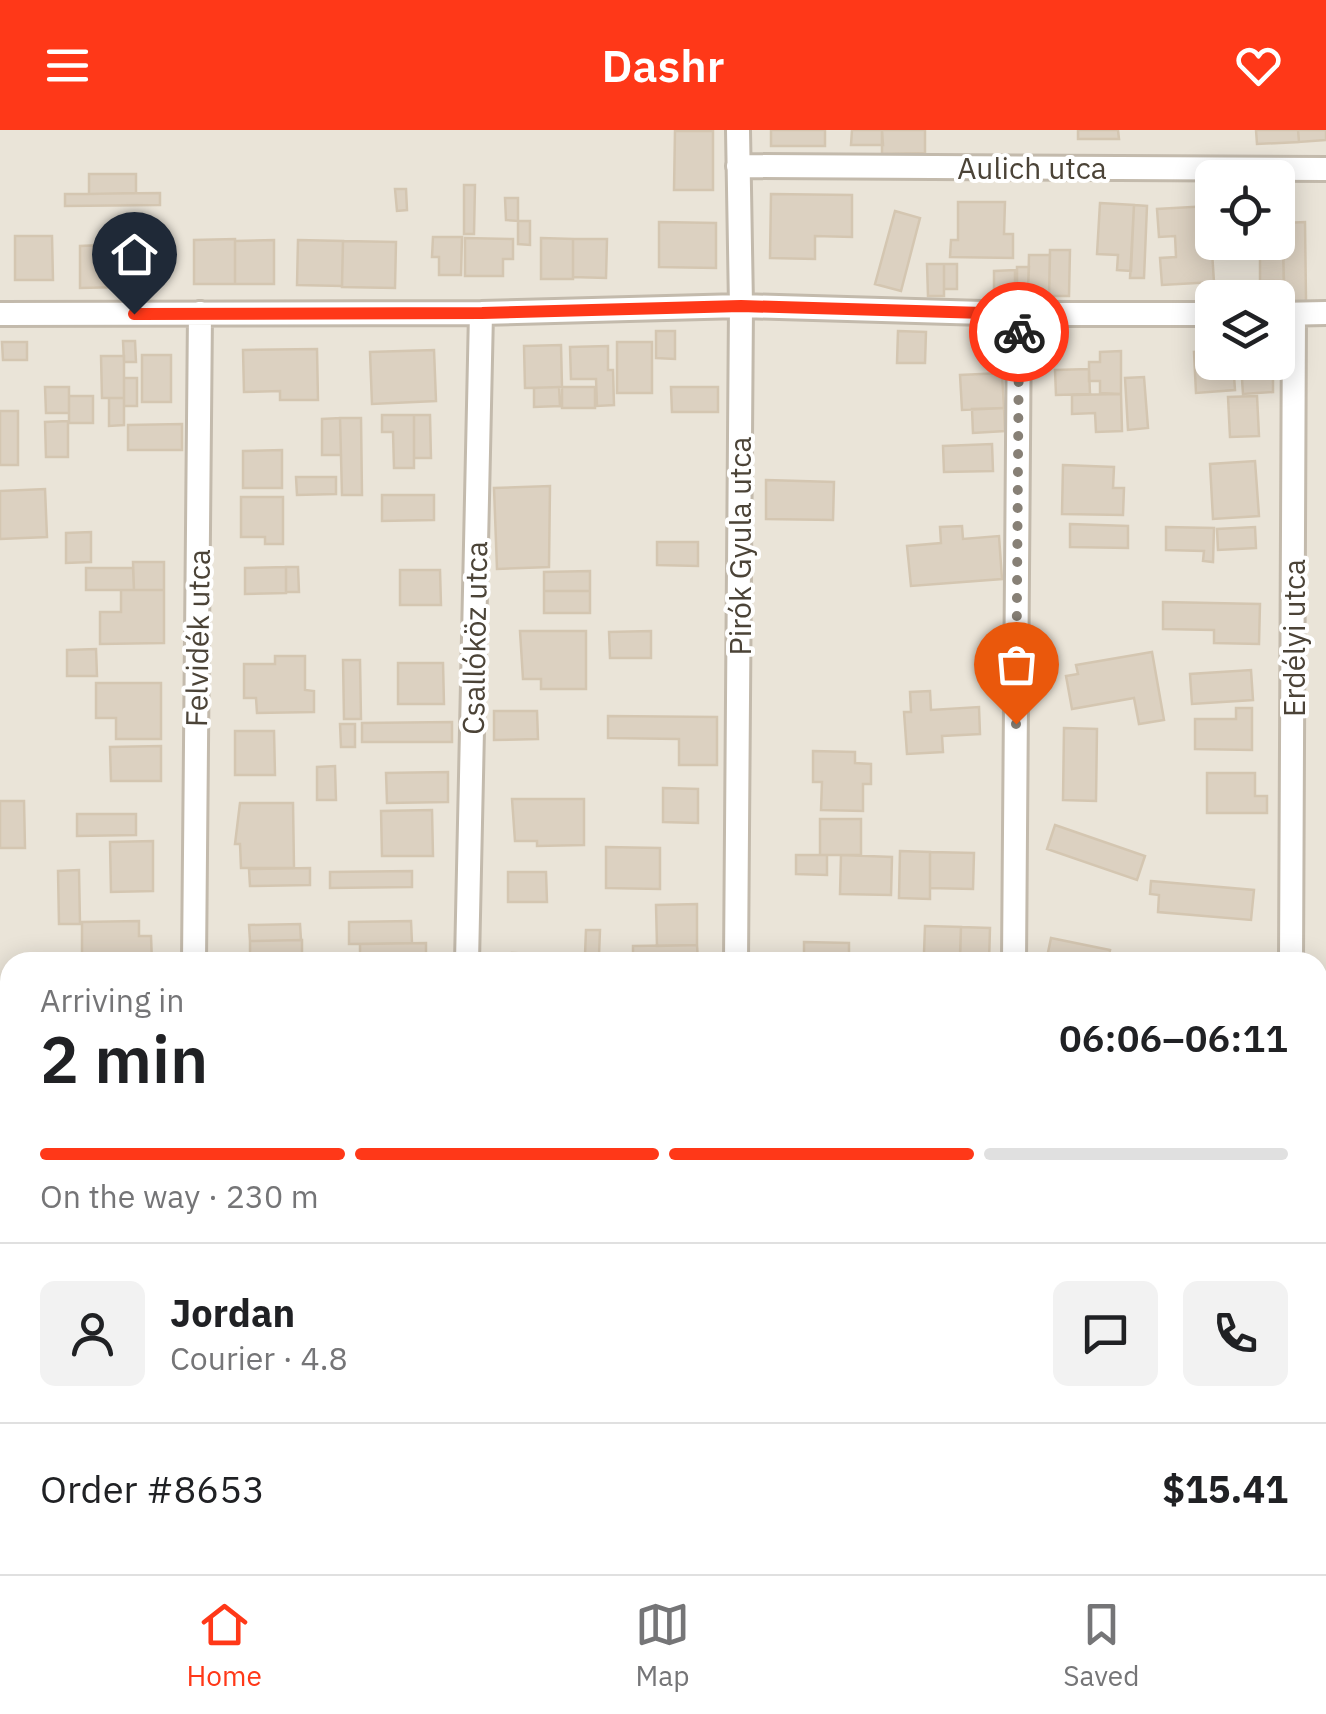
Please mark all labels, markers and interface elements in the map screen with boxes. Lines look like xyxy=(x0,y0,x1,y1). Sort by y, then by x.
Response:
text: Dashr xyxy=(602,36,724,94)
icon: menu xyxy=(40,38,95,93)
icon: heart xyxy=(1231,38,1286,93)
street label: Aulich utca xyxy=(957,148,1107,187)
map controls xyxy=(1195,160,1295,380)
button: locate xyxy=(1195,160,1295,260)
pin xyxy=(92,212,177,315)
icon: home xyxy=(107,227,162,282)
button: layers xyxy=(1195,280,1295,380)
courier xyxy=(969,282,1069,382)
icon: bike xyxy=(992,305,1047,360)
street label: Pirók Gyula utca xyxy=(720,437,759,655)
street label: Csallóköz utca xyxy=(453,541,495,735)
street label: Felvidék utca xyxy=(176,549,218,727)
street label: Erdélyi utca xyxy=(1274,559,1313,717)
pin xyxy=(974,622,1059,725)
icon: bag xyxy=(989,637,1044,692)
text: Arriving in xyxy=(40,979,185,1021)
text: 06:06–06:11 xyxy=(1059,1013,1288,1062)
text: 2 min xyxy=(40,1016,208,1101)
text: On the way · 230 m xyxy=(40,1175,319,1217)
button: person xyxy=(40,1281,145,1386)
button: chat xyxy=(1053,1281,1158,1386)
button: phone xyxy=(1183,1281,1288,1386)
text: Jordan xyxy=(170,1288,295,1337)
text: Courier · 4.8 xyxy=(170,1337,348,1379)
text: Order #8653 xyxy=(40,1464,265,1513)
text: $15.41 xyxy=(1162,1464,1288,1513)
tab: Home xyxy=(187,1597,262,1694)
tab: Map xyxy=(635,1597,690,1694)
tab: Saved xyxy=(1063,1597,1139,1694)

